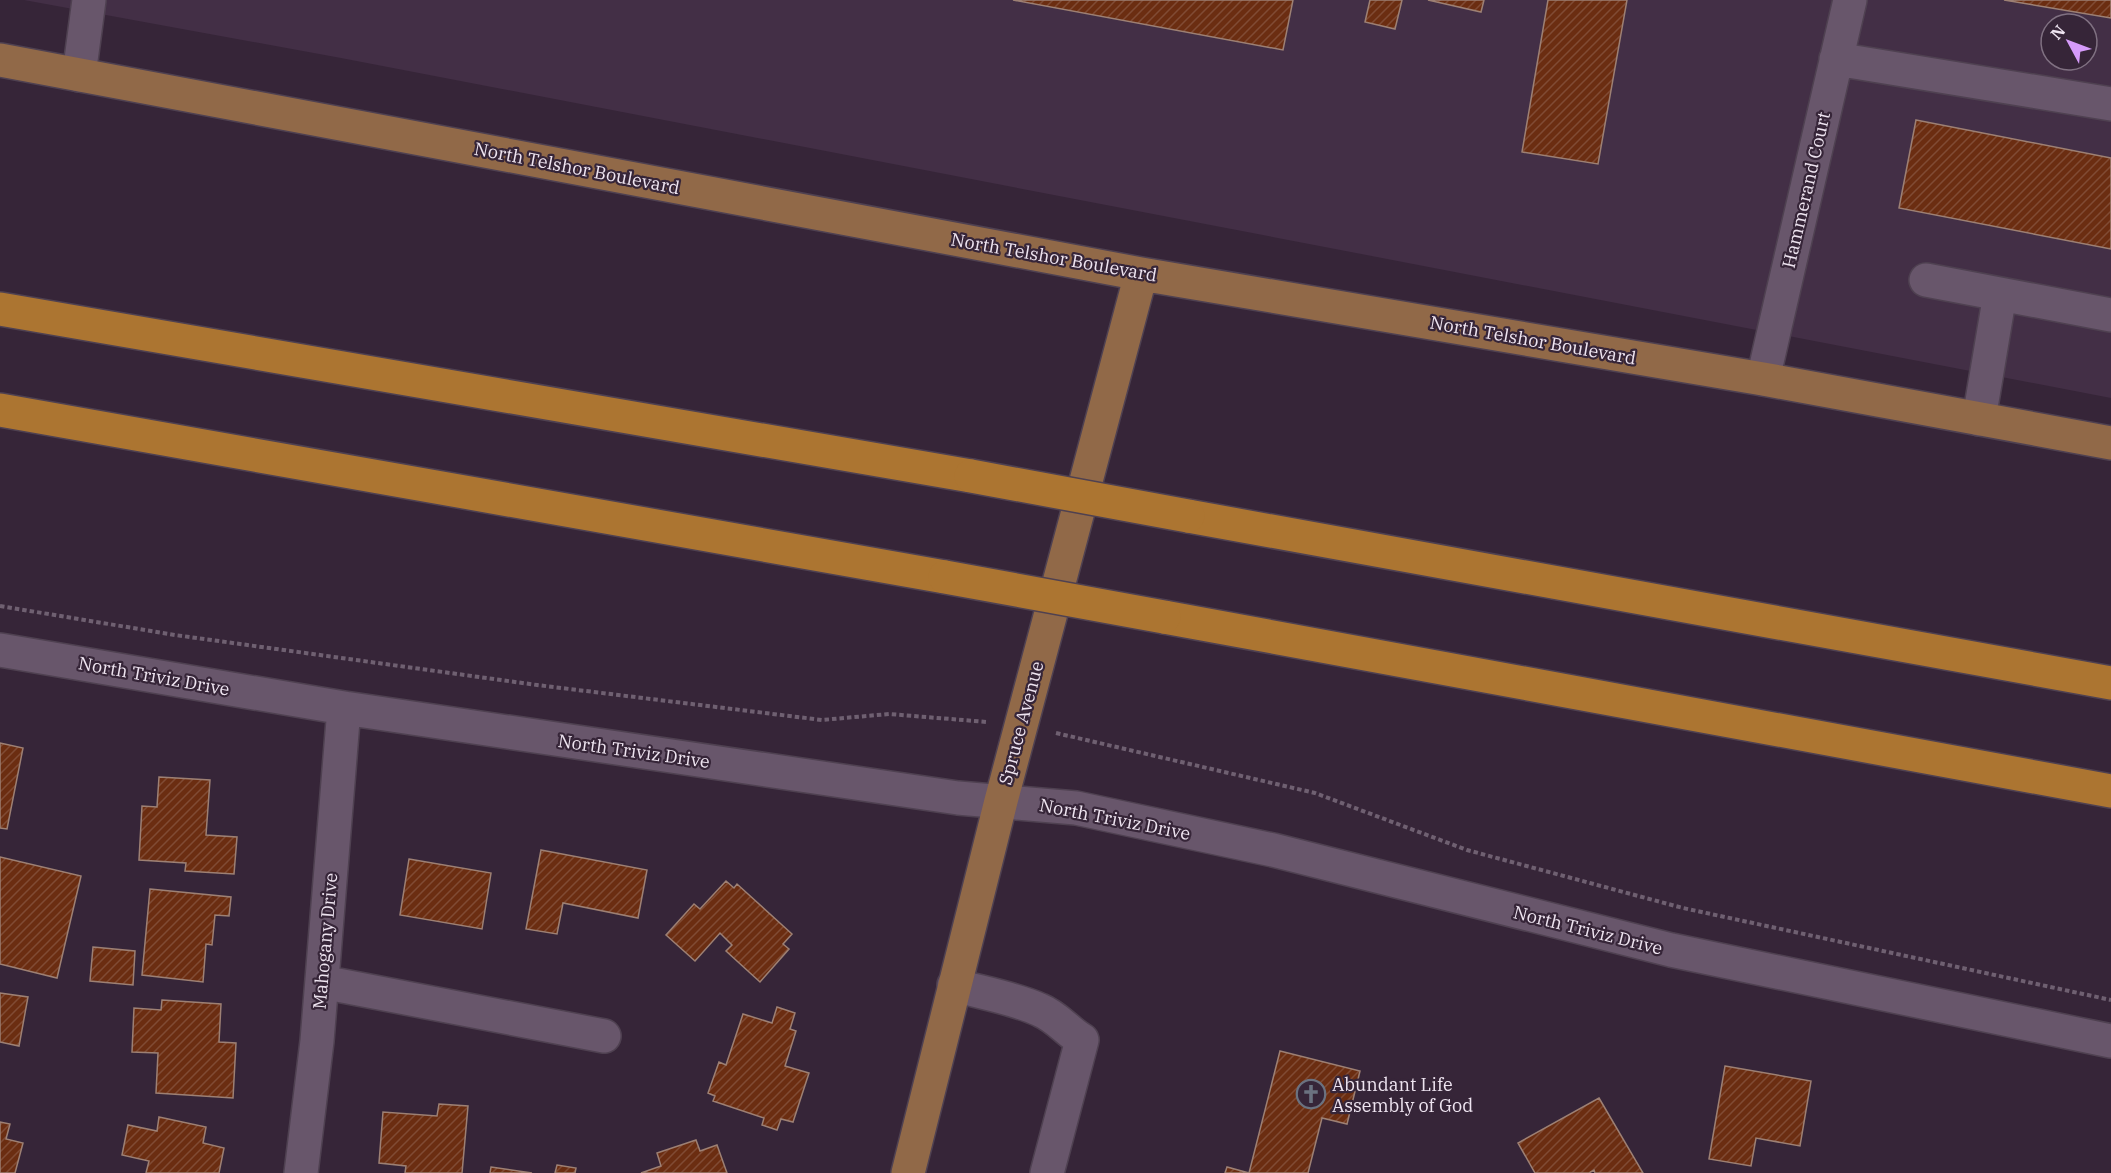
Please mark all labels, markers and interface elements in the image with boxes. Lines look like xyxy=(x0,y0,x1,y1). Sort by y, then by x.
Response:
north arrow xyxy=(2039,12,2099,72)
text: N xyxy=(2046,21,2069,43)
street label: Hammerand Court xyxy=(1777,110,1835,270)
street label: North Telshor Boulevard xyxy=(472,137,682,199)
street label: North Telshor Boulevard xyxy=(949,228,1159,286)
street label: North Telshor Boulevard xyxy=(1428,311,1638,369)
street label: North Triviz Drive xyxy=(77,651,231,701)
street label: Spruce Avenue xyxy=(993,659,1049,787)
street label: North Triviz Drive xyxy=(557,729,711,773)
street label: North Triviz Drive xyxy=(1038,793,1192,845)
street label: Mahogany Drive xyxy=(308,872,342,1010)
street label: North Triviz Drive xyxy=(1511,900,1665,960)
place label: Abundant Life Assembly of God xyxy=(1332,1073,1473,1117)
church icon: Abundant Life Assembly of God xyxy=(1295,1078,1327,1110)

